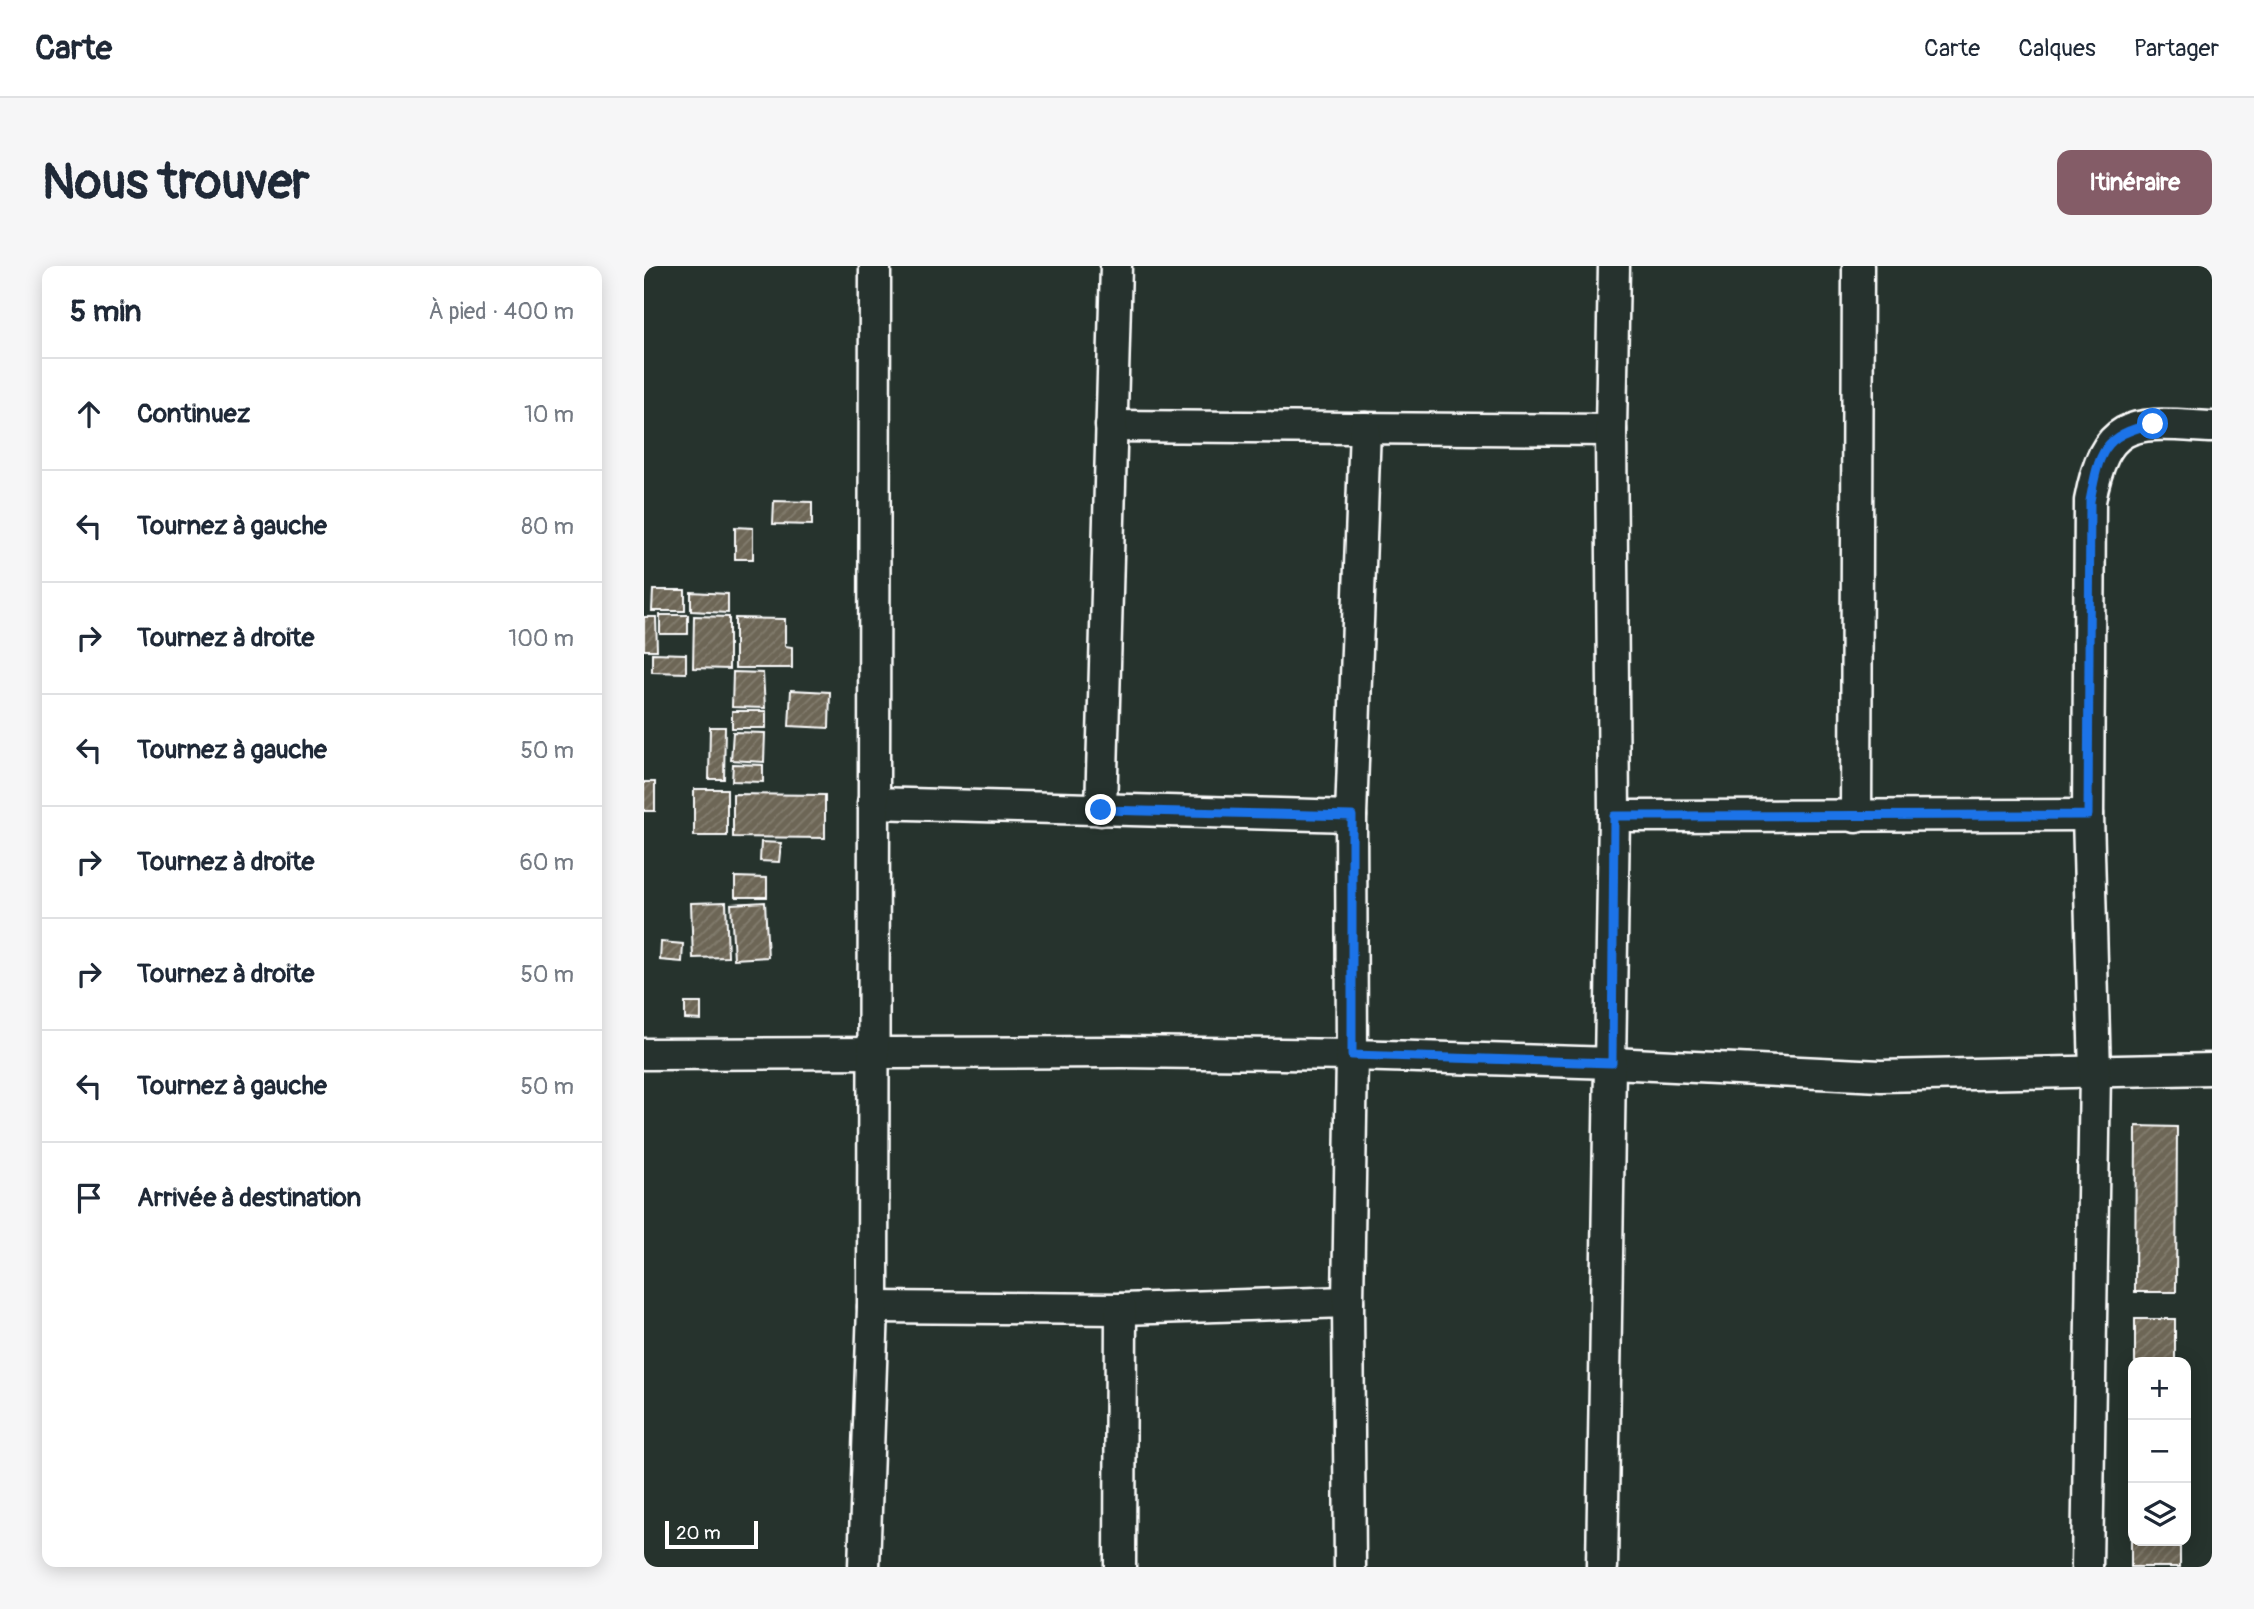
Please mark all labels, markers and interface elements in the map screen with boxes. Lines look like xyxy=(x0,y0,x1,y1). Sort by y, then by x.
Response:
text: Carte xyxy=(35,28,112,69)
text: Carte xyxy=(1924,34,1980,63)
text: Calques xyxy=(2018,34,2096,63)
text: Partager xyxy=(2134,34,2219,63)
button: Itinéraire xyxy=(2057,150,2212,215)
text: Nous trouver xyxy=(42,152,310,213)
text: 5 min xyxy=(70,293,141,330)
text: À pied · 400 m xyxy=(428,297,574,326)
icon: ahead xyxy=(70,395,108,433)
text: Continuez xyxy=(137,398,250,430)
text: 10 m xyxy=(524,400,574,429)
route start xyxy=(2137,408,2168,439)
icon: left xyxy=(70,507,108,545)
text: Tournez à gauche xyxy=(137,510,327,542)
text: 80 m xyxy=(521,512,574,541)
icon: right xyxy=(70,619,108,657)
text: Tournez à droite xyxy=(137,622,314,654)
text: 100 m xyxy=(508,624,574,653)
icon: left xyxy=(70,731,108,769)
text: Tournez à gauche xyxy=(137,734,327,766)
text: 50 m xyxy=(520,736,574,765)
route end xyxy=(1085,794,1116,825)
icon: right xyxy=(70,843,108,881)
text: Tournez à droite xyxy=(137,846,314,878)
text: 60 m xyxy=(519,848,574,877)
icon: right xyxy=(70,955,108,993)
text: Tournez à droite xyxy=(137,958,314,990)
text: 50 m xyxy=(520,960,574,989)
icon: left xyxy=(70,1067,108,1105)
text: Tournez à gauche xyxy=(137,1070,327,1102)
text: 50 m xyxy=(520,1072,574,1101)
icon: arrive xyxy=(70,1179,108,1217)
text: Arrivée à destination xyxy=(137,1182,361,1214)
map controls xyxy=(2128,1357,2191,1546)
button: + xyxy=(2128,1357,2191,1420)
button: − xyxy=(2128,1420,2191,1483)
button: layers xyxy=(2128,1483,2191,1546)
scale bar xyxy=(665,1518,758,1550)
text: 20 m xyxy=(676,1521,721,1545)

